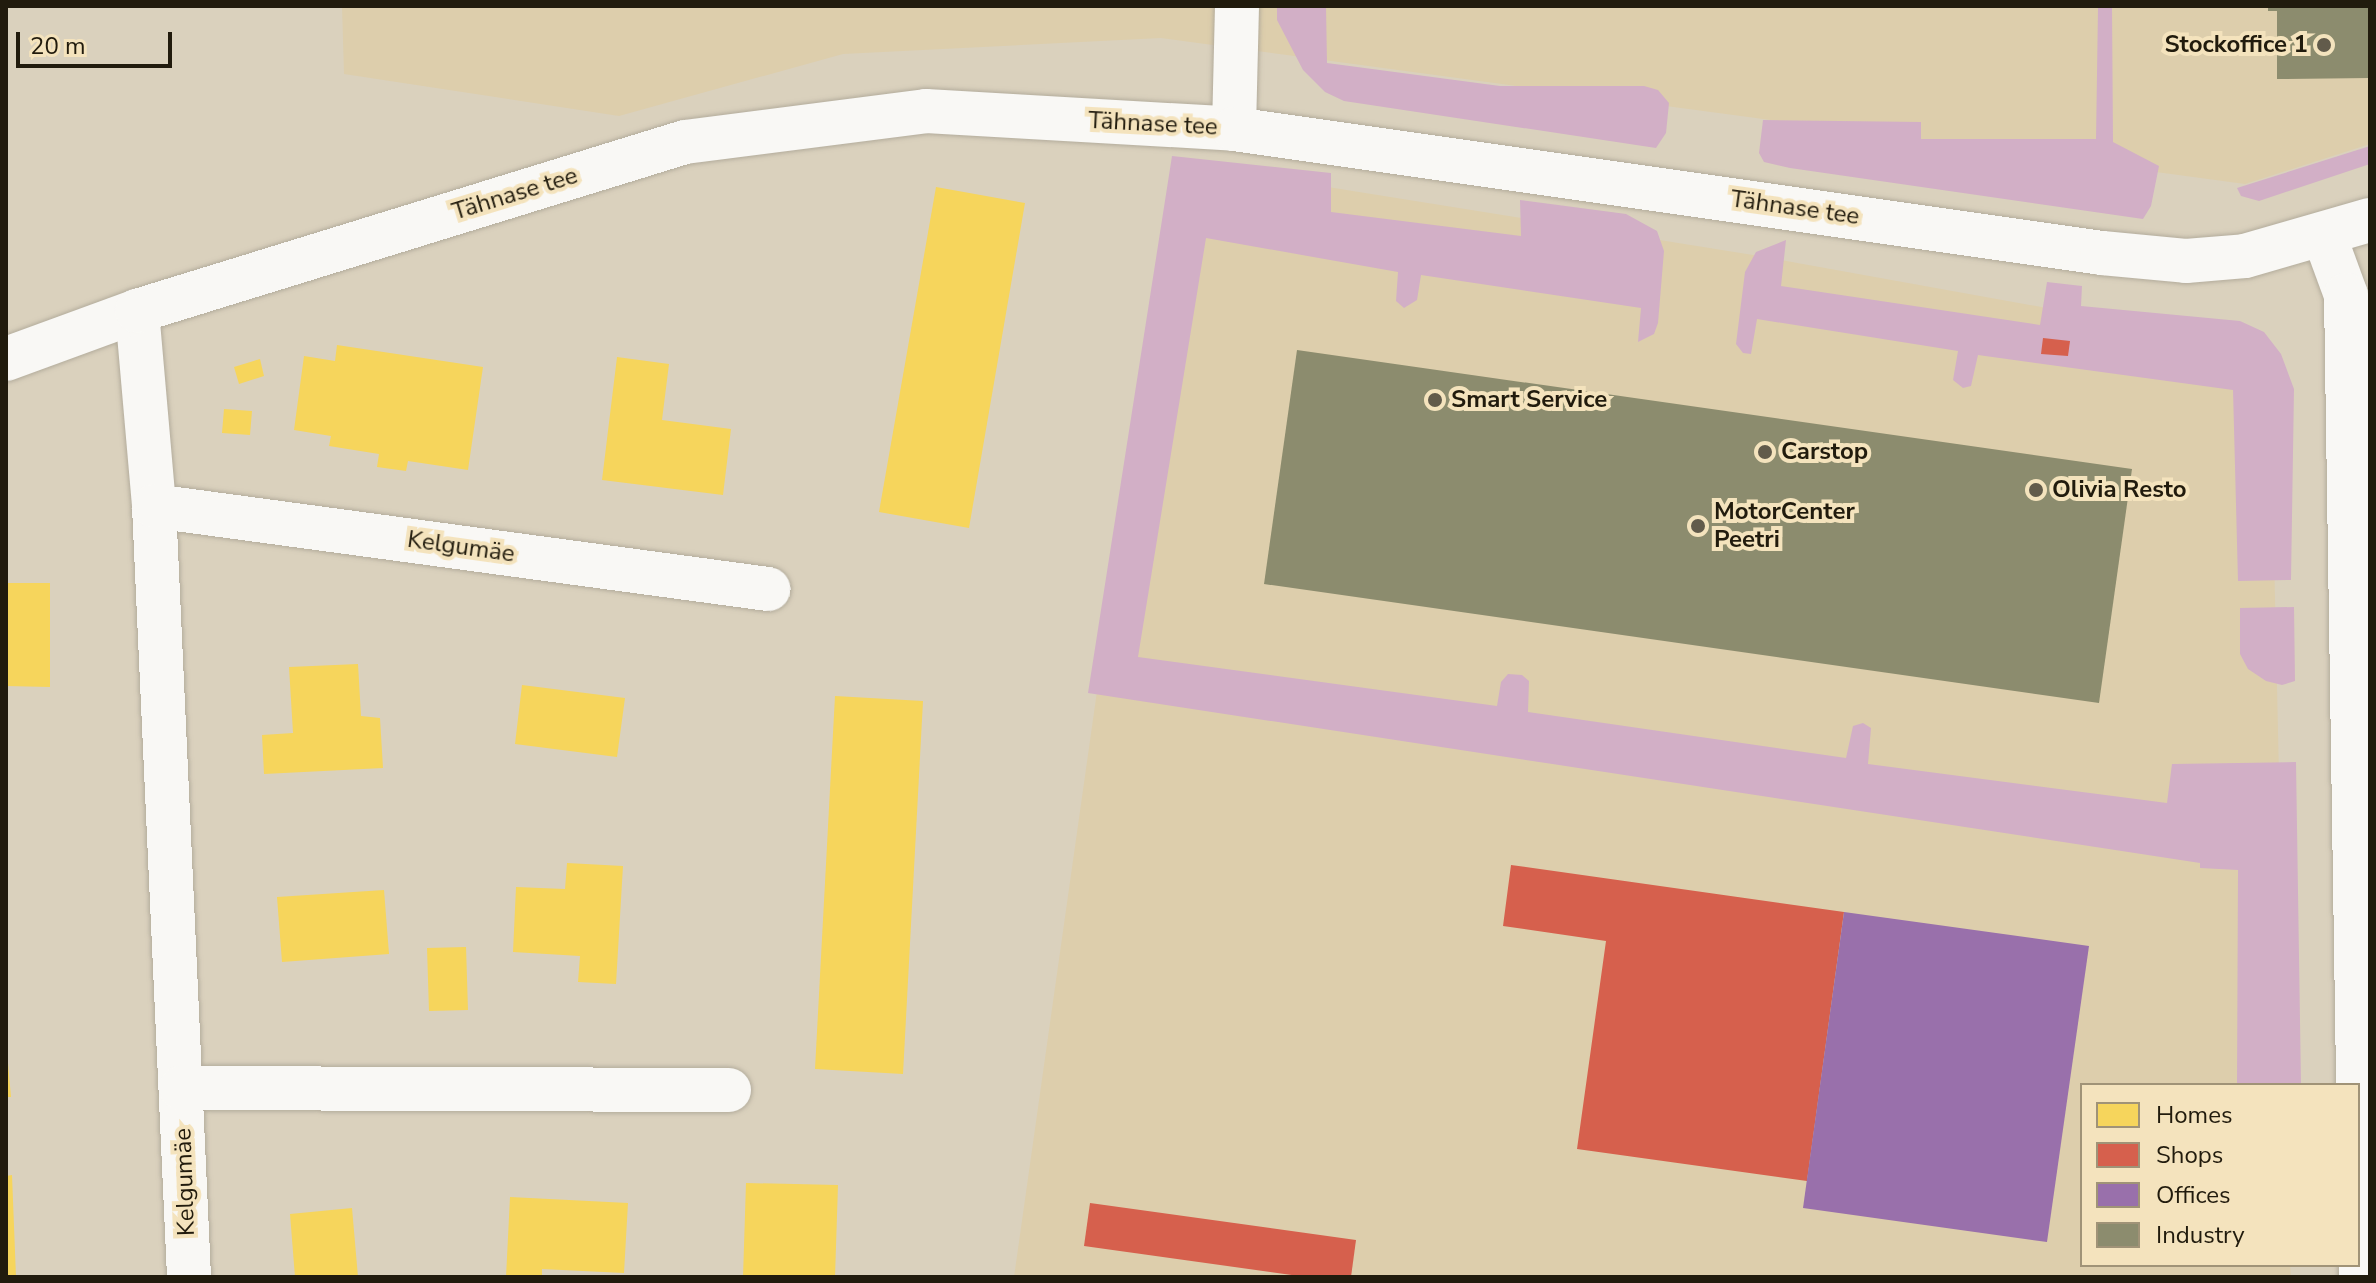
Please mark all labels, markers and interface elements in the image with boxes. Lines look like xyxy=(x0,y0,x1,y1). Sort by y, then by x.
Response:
scale bar xyxy=(20,16,176,66)
text: 20 m xyxy=(30,30,86,62)
place label: Stockoffice 1 xyxy=(2165,31,2308,59)
marker: Stockoffice 1 xyxy=(2315,36,2333,54)
street label: Tähnase tee xyxy=(1088,106,1218,142)
street label: Tähnase tee xyxy=(449,161,581,227)
street label: Tähnase tee xyxy=(1729,185,1861,231)
place label: Smart Service xyxy=(1451,386,1607,414)
marker: Smart Service xyxy=(1426,391,1444,409)
place label: Carstop xyxy=(1781,438,1868,466)
marker: Carstop xyxy=(1756,443,1774,461)
place label: Olivia Resto xyxy=(2052,476,2187,504)
marker: Olivia Resto xyxy=(2027,481,2045,499)
place label: MotorCenter Peetri xyxy=(1714,498,1855,554)
marker: MotorCenter Peetri xyxy=(1689,517,1707,535)
street label: Kelgumäe xyxy=(406,525,516,569)
legend xyxy=(2080,1083,2360,1267)
text: Homes xyxy=(2156,1099,2232,1131)
street label: Kelgumäe xyxy=(169,1128,201,1236)
text: Shops xyxy=(2156,1139,2223,1171)
text: Offices xyxy=(2156,1179,2231,1211)
text: Industry xyxy=(2156,1219,2245,1251)

